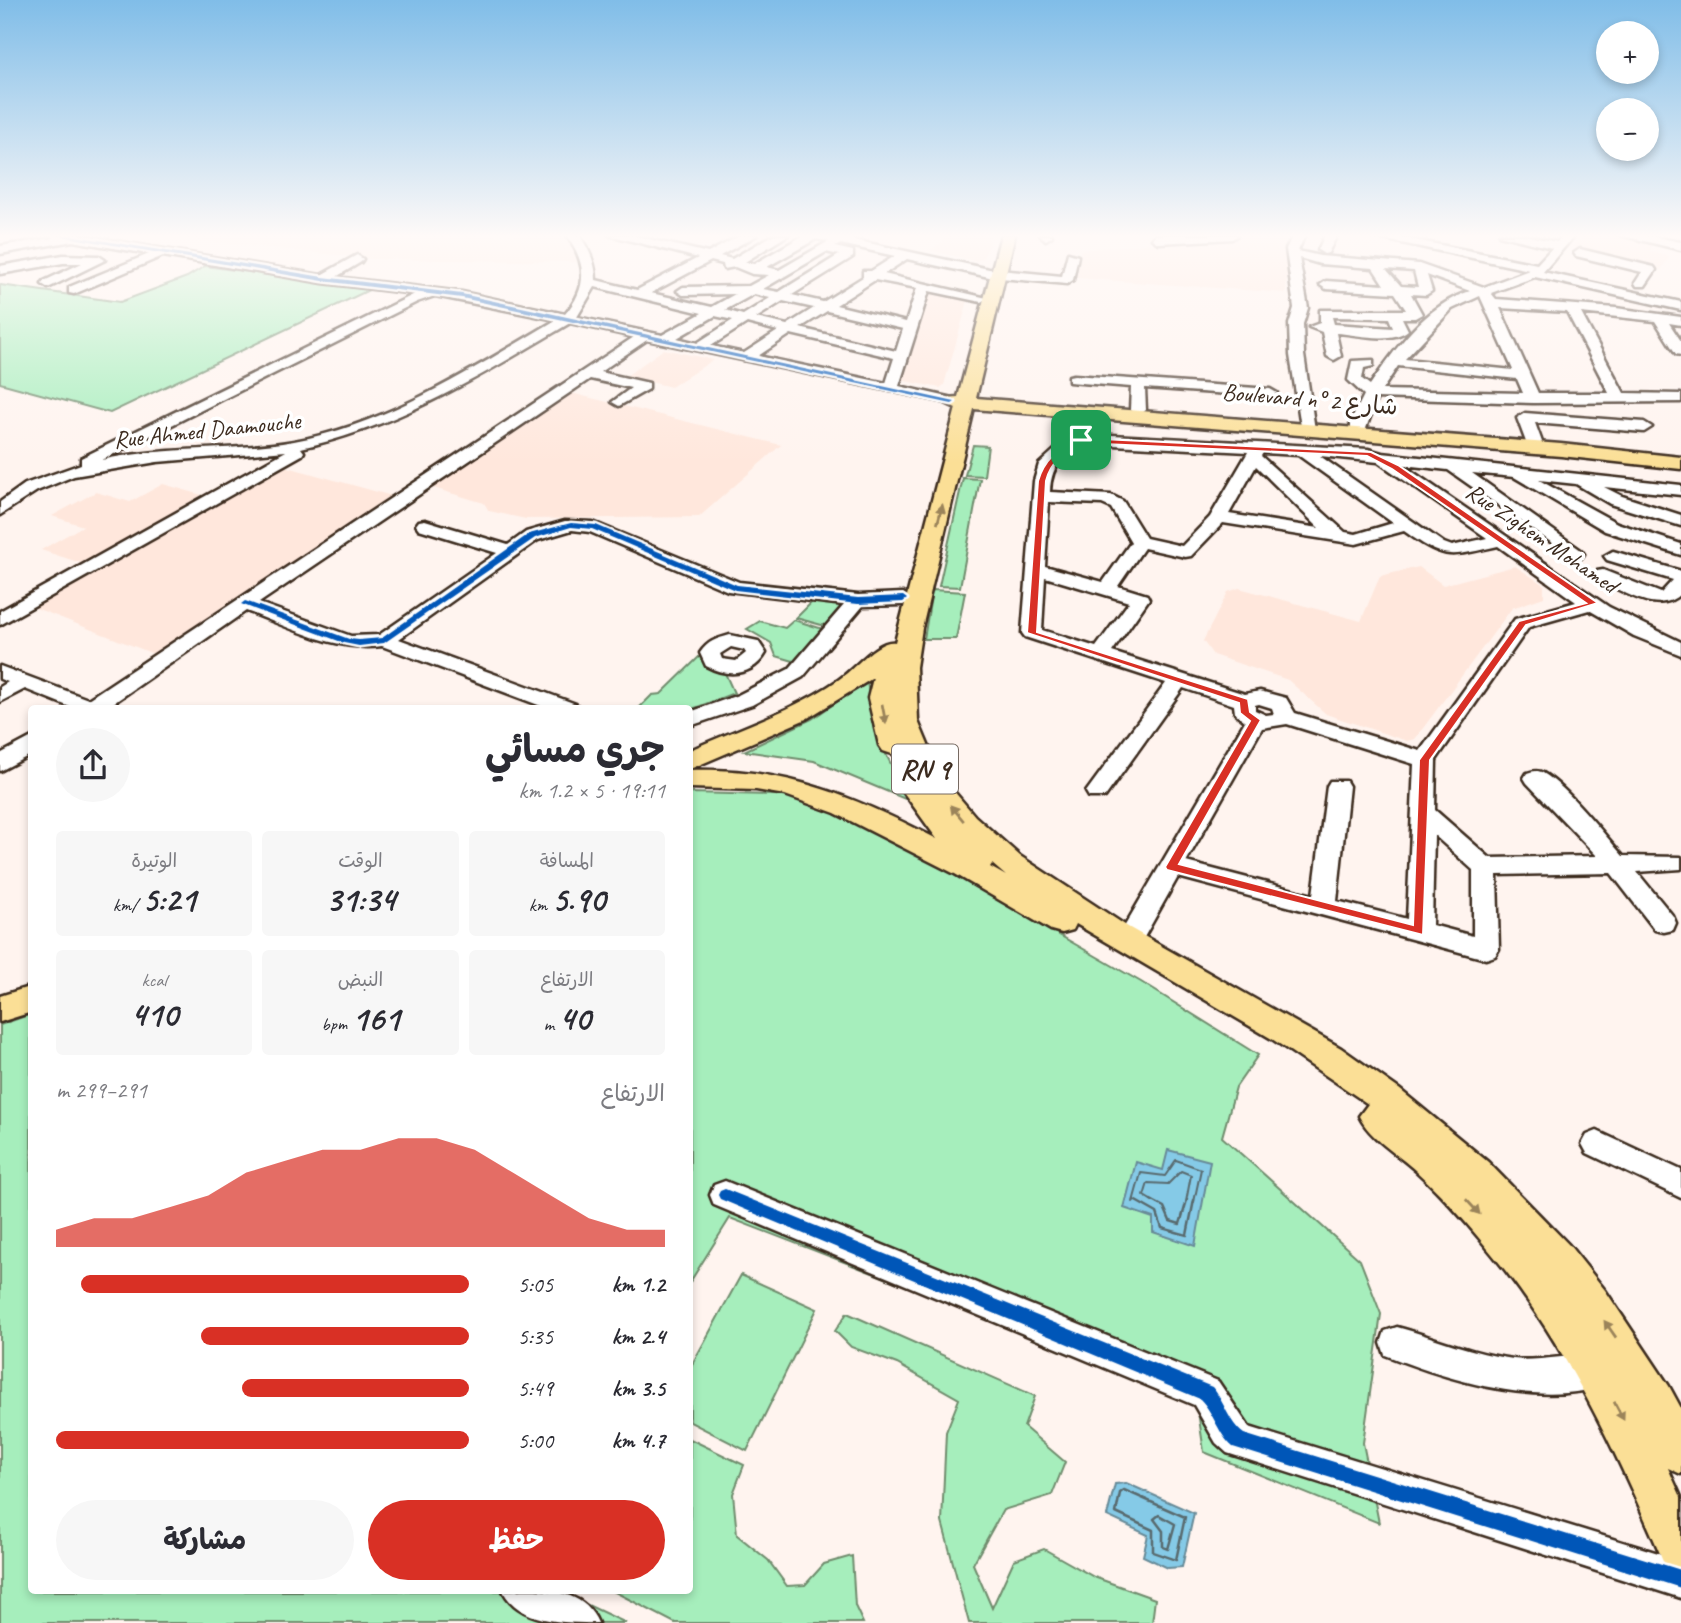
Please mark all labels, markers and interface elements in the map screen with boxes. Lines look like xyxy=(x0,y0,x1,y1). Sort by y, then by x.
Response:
map controls xyxy=(1596,21,1659,161)
button: + xyxy=(1596,21,1659,84)
button: − xyxy=(1596,98,1659,161)
street label: Boulevard n° شارع 2 xyxy=(1221,376,1399,424)
street label: Rue Ahmed Daamouche xyxy=(112,405,304,455)
pin xyxy=(1051,410,1111,470)
icon: arrive xyxy=(1062,421,1100,459)
street label: Rue Zighem Mohamed xyxy=(1460,476,1627,602)
one-way arrow xyxy=(935,503,946,525)
one-way arrow xyxy=(879,703,890,725)
text: جري مسائي xyxy=(485,726,665,773)
button: share xyxy=(56,728,130,802)
road number: RN 9 xyxy=(892,744,958,794)
text: 19:11 · 5 × 1.2 km xyxy=(519,776,665,805)
one-way arrow xyxy=(950,804,965,821)
text: الوتيرة xyxy=(131,849,177,873)
text: الوقت xyxy=(338,849,383,873)
text: المسافة xyxy=(540,849,594,873)
text: 5:21 xyxy=(142,877,196,922)
text: 31:34 xyxy=(326,877,395,922)
text: 5.90 xyxy=(552,877,605,922)
text: /km xyxy=(113,893,142,917)
text: km xyxy=(529,893,552,917)
text: kcal xyxy=(142,968,167,992)
text: النبض xyxy=(338,968,383,992)
text: الارتفاع xyxy=(540,968,593,992)
text: 410 xyxy=(131,992,178,1037)
text: 161 xyxy=(352,996,400,1041)
text: 40 xyxy=(559,996,590,1041)
text: bpm xyxy=(321,1012,352,1036)
text: m xyxy=(543,1012,559,1036)
text: 291–299 m xyxy=(56,1076,147,1105)
text: الارتفاع xyxy=(601,1079,665,1108)
one-way arrow xyxy=(1465,1198,1481,1215)
text: 5:05 xyxy=(517,1270,553,1299)
text: 1.2 km xyxy=(611,1270,665,1299)
one-way arrow xyxy=(1603,1320,1617,1338)
text: 5:35 xyxy=(517,1322,553,1351)
text: 2.4 km xyxy=(611,1322,665,1351)
text: 5:49 xyxy=(517,1374,553,1403)
text: 3.5 km xyxy=(612,1374,665,1403)
one-way arrow xyxy=(1613,1402,1625,1421)
text: 5:00 xyxy=(517,1426,553,1455)
text: 4.7 km xyxy=(612,1426,665,1455)
button: مشاركة xyxy=(56,1500,354,1580)
button: حفظ xyxy=(368,1500,665,1580)

